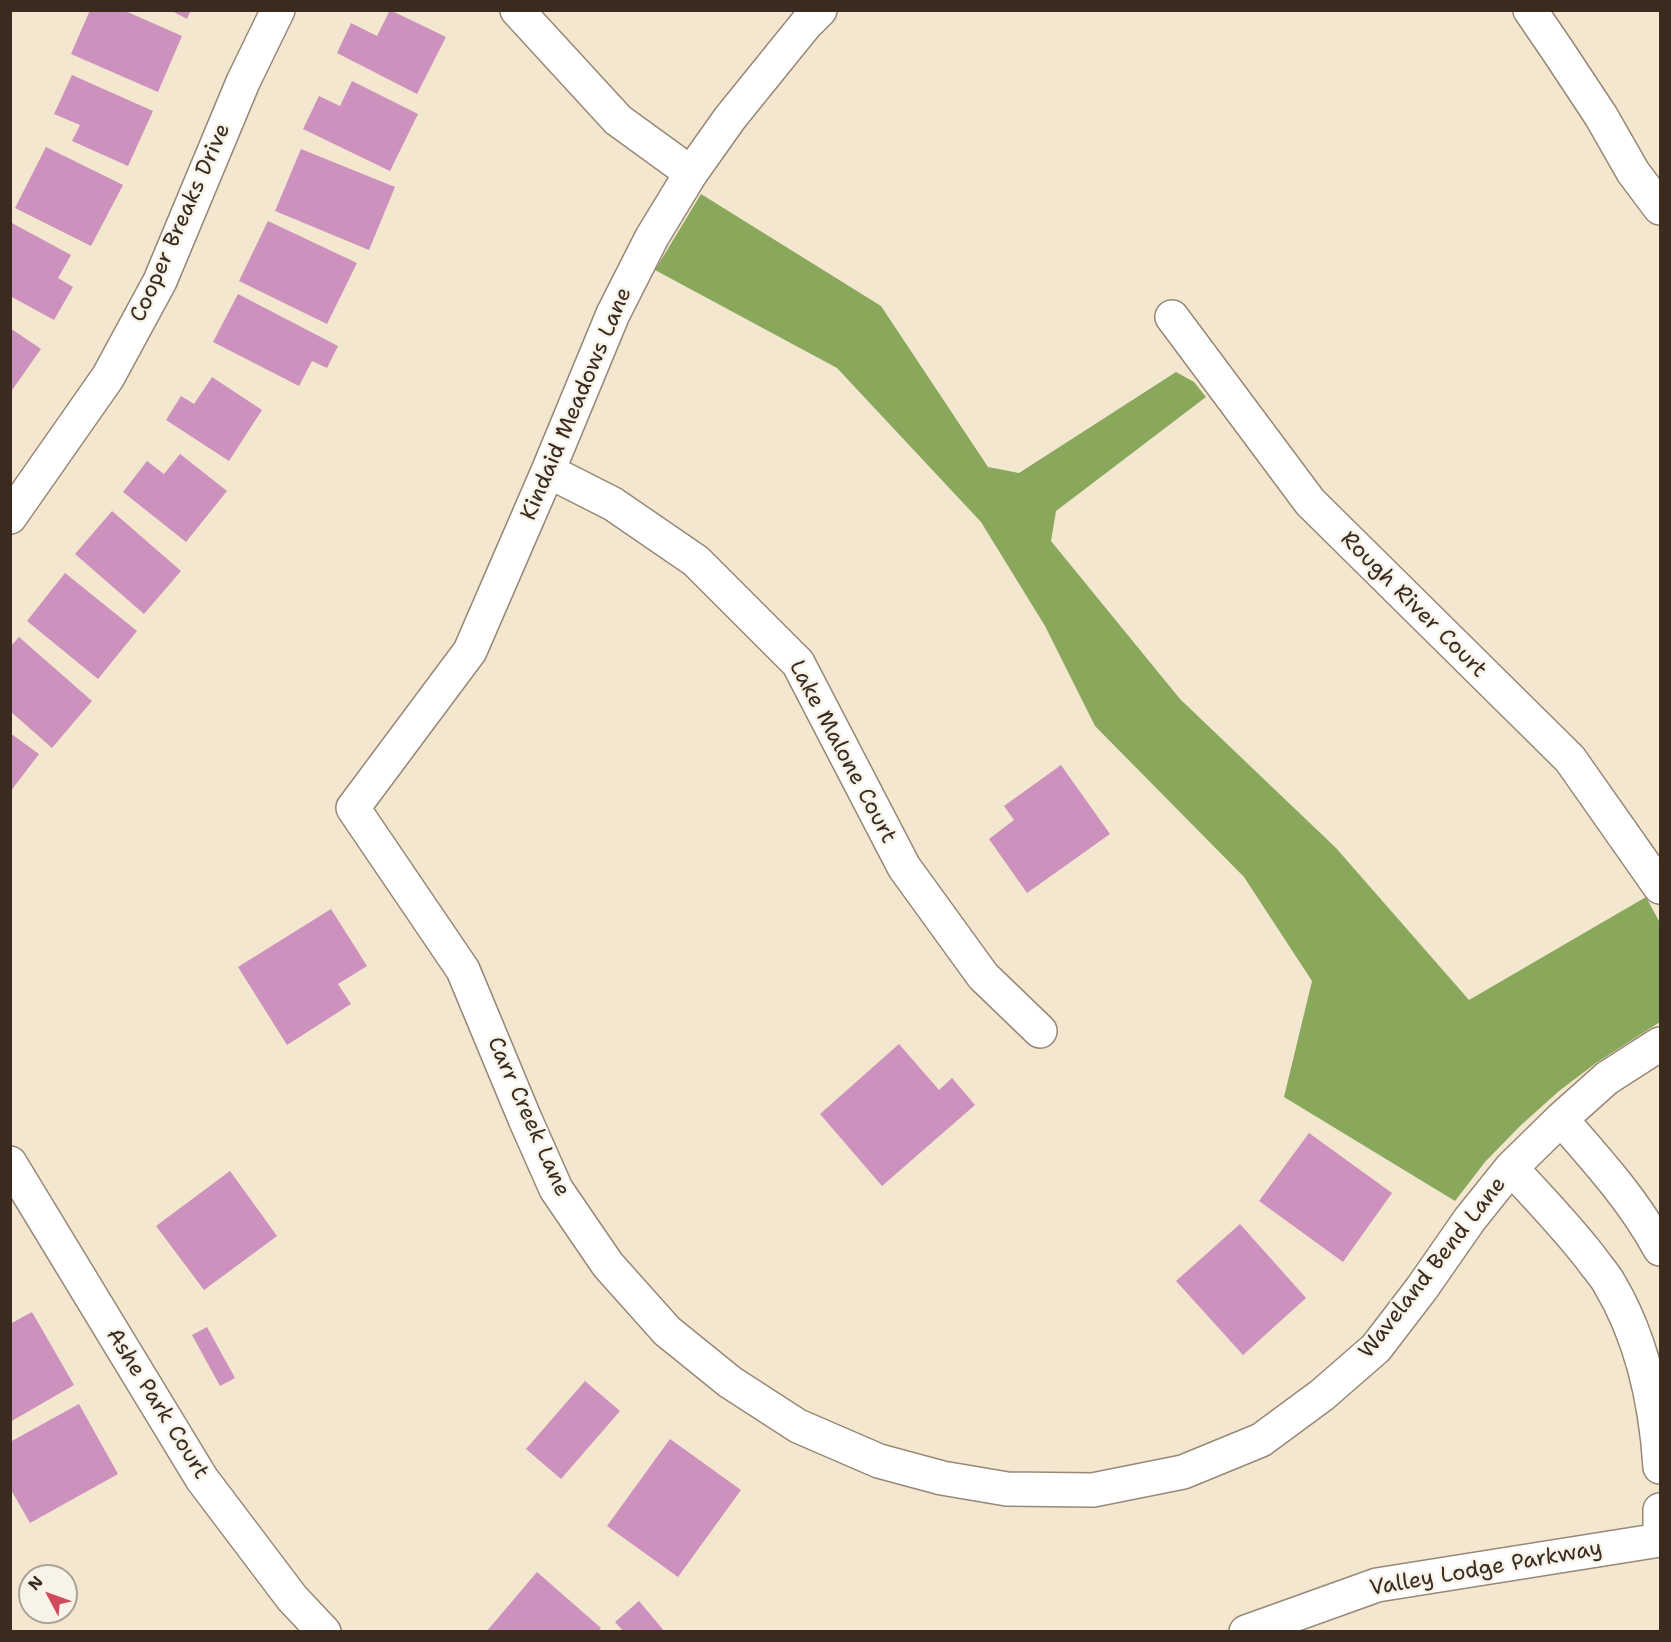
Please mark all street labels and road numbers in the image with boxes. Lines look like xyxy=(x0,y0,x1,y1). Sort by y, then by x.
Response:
street label: Cooper Breaks Drive xyxy=(125,120,237,326)
street label: Kindaid Meadows Lane xyxy=(516,284,638,524)
street label: Rough River Court xyxy=(1334,526,1492,684)
street label: Lake Malone Court xyxy=(783,656,901,848)
street label: Carr Creek Lane xyxy=(481,1033,575,1201)
street label: Waveland Bend Lane xyxy=(1354,1172,1512,1364)
street label: Ashe Park Court xyxy=(100,1324,214,1484)
street label: Valley Lodge Parkway xyxy=(1368,1536,1604,1602)

